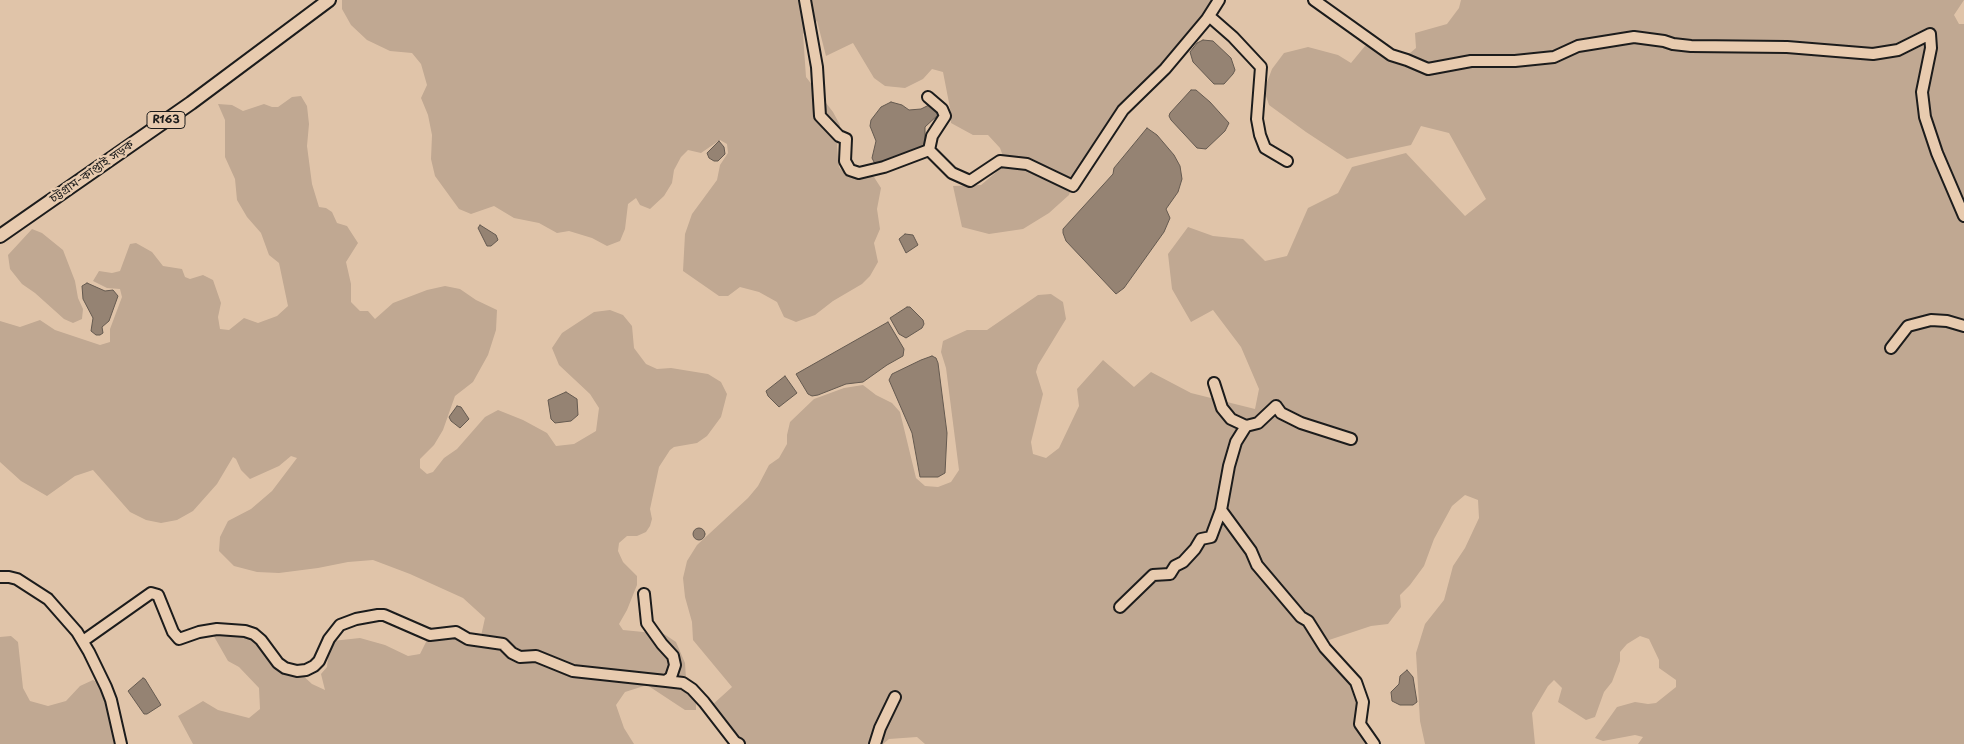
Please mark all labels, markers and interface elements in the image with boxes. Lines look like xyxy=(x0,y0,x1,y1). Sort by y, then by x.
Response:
road number: R163 xyxy=(147,112,185,128)
street label: চট্টগ্রাম-কাপ্তাই সড়ক xyxy=(47,138,137,206)

